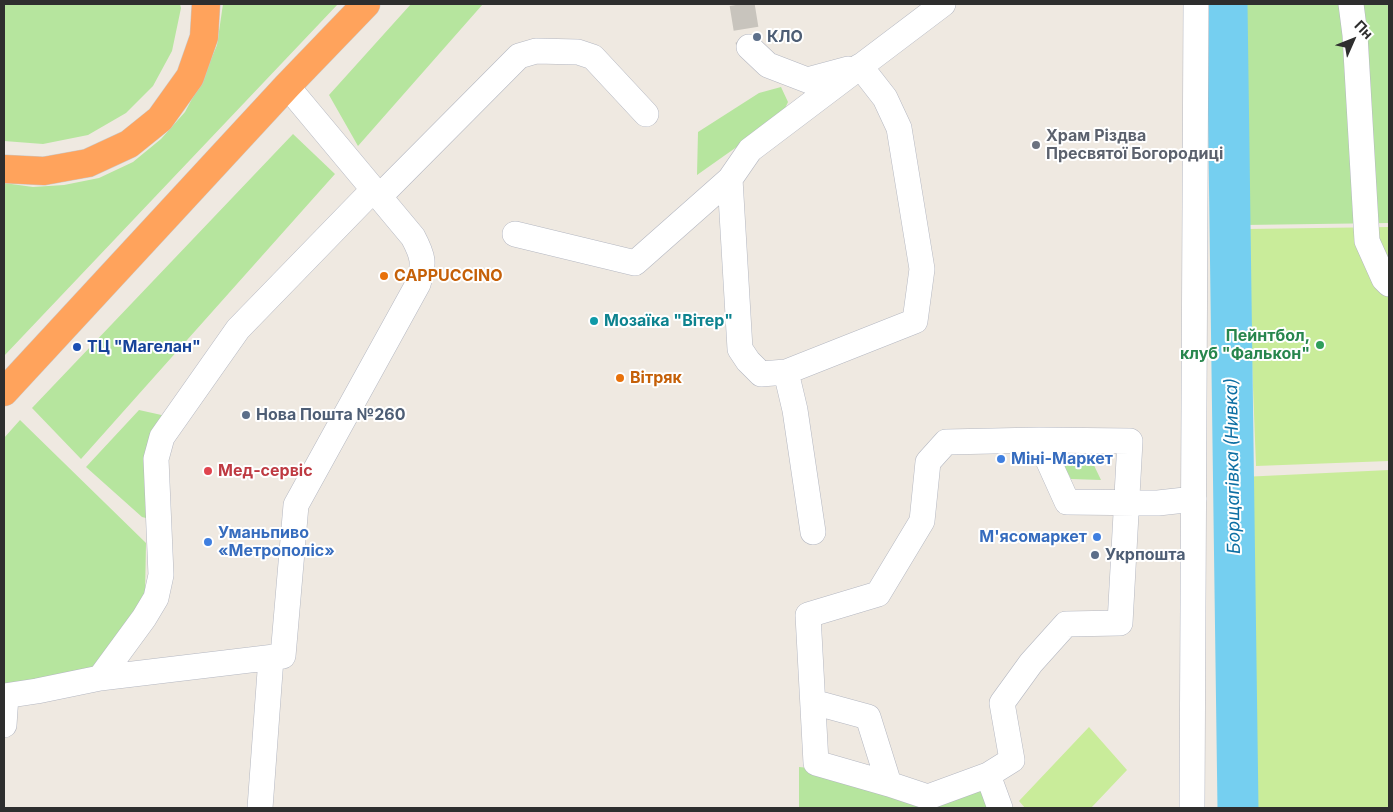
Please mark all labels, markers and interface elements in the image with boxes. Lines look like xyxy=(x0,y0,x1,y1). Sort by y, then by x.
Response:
north arrow xyxy=(1328,15,1378,65)
text: Пн xyxy=(1351,16,1377,42)
place label: КЛО xyxy=(767,27,803,47)
marker: КЛО xyxy=(751,31,763,43)
place label: Храм Різдва Пресвятої Богородиці xyxy=(1046,126,1223,164)
marker: Храм Різдва Пресвятої Богородиці xyxy=(1030,139,1042,151)
place label: CAPPUCCINO xyxy=(394,266,502,286)
marker: CAPPUCCINO xyxy=(378,270,390,282)
place label: Мозаїка "Вітер" xyxy=(604,311,733,331)
marker: Мозаїка "Вітер" xyxy=(588,315,600,327)
place label: Пейнтбол, клуб "Фалькон" xyxy=(1180,326,1310,364)
place label: ТЦ "Магелан" xyxy=(87,337,201,357)
marker: Пейнтбол, клуб "Фалькон" xyxy=(1314,339,1326,351)
marker: ТЦ "Магелан" xyxy=(71,341,83,353)
place label: Вітряк xyxy=(630,368,682,388)
marker: Вітряк xyxy=(614,372,626,384)
water label: Борщагівка (Нивка) xyxy=(1221,378,1245,554)
place label: Нова Пошта №260 xyxy=(256,405,406,425)
marker: Нова Пошта №260 xyxy=(240,409,252,421)
place label: Міні-Маркет xyxy=(1011,449,1113,469)
marker: Міні-Маркет xyxy=(995,453,1007,465)
place label: Мед-сервіс xyxy=(218,461,313,481)
marker: Мед-сервіс xyxy=(202,465,214,477)
place label: Уманьпиво «Метрополіс» xyxy=(218,523,335,561)
place label: М'ясомаркет xyxy=(979,527,1087,547)
marker: М'ясомаркет xyxy=(1091,531,1103,543)
marker: Уманьпиво «Метрополіс» xyxy=(202,536,214,548)
place label: Укрпошта xyxy=(1105,545,1186,565)
marker: Укрпошта xyxy=(1089,549,1101,561)

